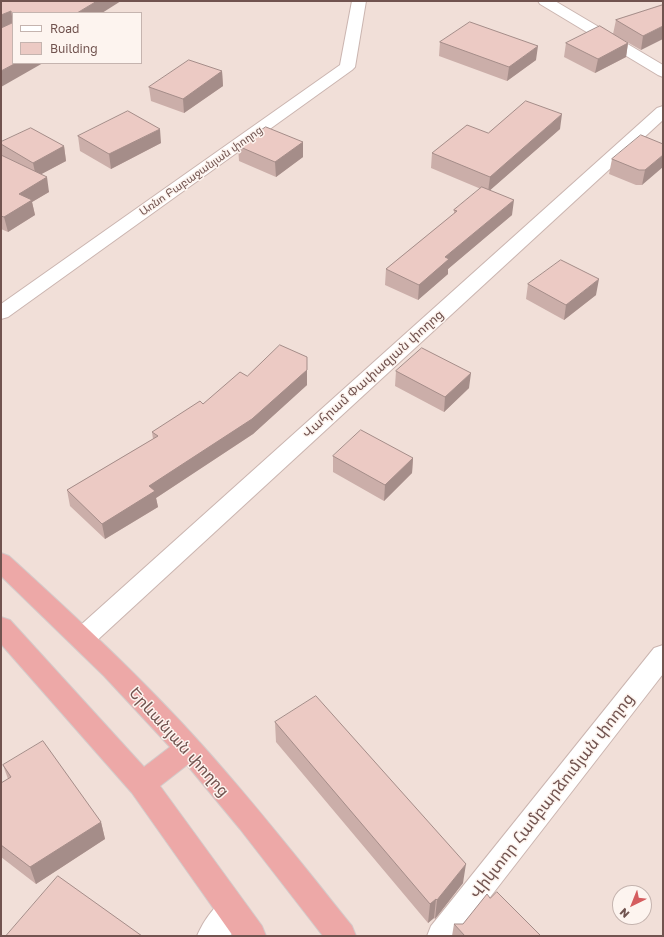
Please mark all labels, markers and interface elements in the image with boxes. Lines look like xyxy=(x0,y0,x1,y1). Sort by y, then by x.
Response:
legend xyxy=(12,12,142,64)
text: Road xyxy=(50,21,79,36)
text: Building xyxy=(50,41,98,56)
street label: Առնո Բաբաջանյան փողոց xyxy=(137,123,265,219)
street label: Վահրամ Փափազյան փողոց xyxy=(299,307,447,441)
street label: Երևանյան փողոց xyxy=(125,683,233,801)
street label: Վիկտոր Համբարձումյան փողոց xyxy=(466,690,638,902)
north arrow xyxy=(612,885,652,925)
text: N xyxy=(617,906,632,921)

